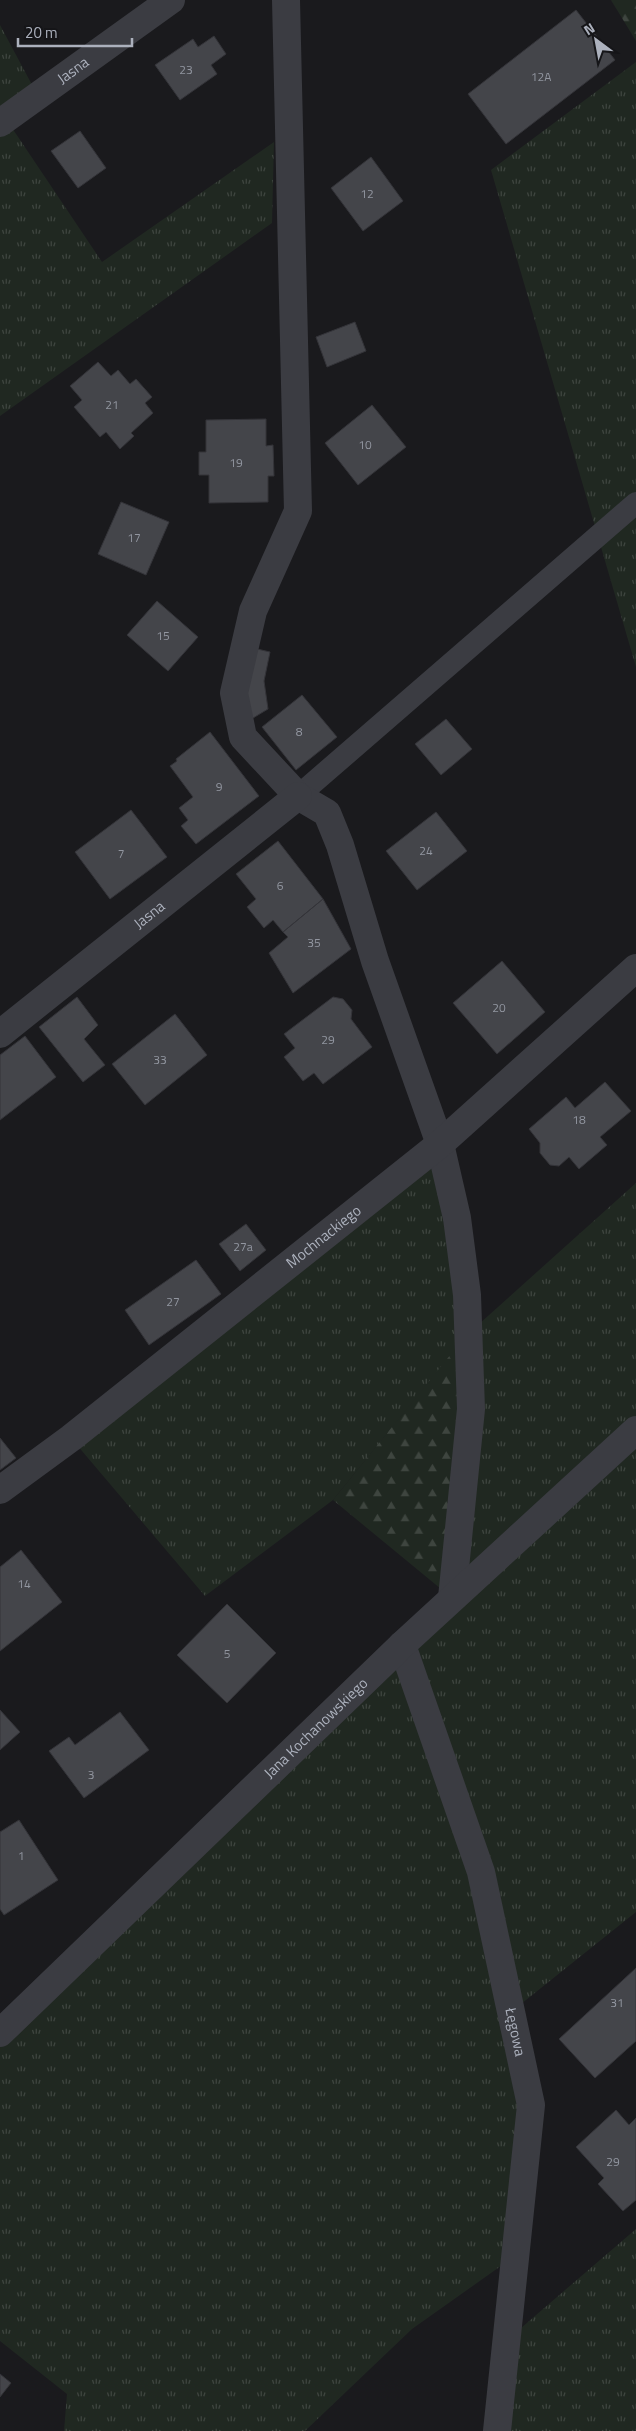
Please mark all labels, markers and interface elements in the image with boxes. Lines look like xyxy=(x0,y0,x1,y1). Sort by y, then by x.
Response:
scale bar xyxy=(18,15,131,47)
north arrow xyxy=(571,15,621,65)
text: N xyxy=(579,17,599,40)
text: 20 m xyxy=(25,21,58,44)
street label: Jasna xyxy=(52,50,94,89)
house number: 23 xyxy=(179,60,193,79)
house number: 12A xyxy=(531,67,551,86)
house number: 12 xyxy=(360,184,374,203)
house number: 21 xyxy=(105,395,119,414)
house number: 10 xyxy=(358,435,372,454)
house number: 19 xyxy=(229,453,243,472)
house number: 17 xyxy=(127,528,141,547)
house number: 15 xyxy=(156,626,170,645)
house number: 8 xyxy=(296,722,303,741)
house number: 9 xyxy=(216,777,223,796)
house number: 24 xyxy=(419,841,433,860)
house number: 7 xyxy=(118,844,124,863)
house number: 6 xyxy=(277,876,284,895)
street label: Jasna xyxy=(128,894,170,934)
house number: 35 xyxy=(307,933,321,952)
house number: 20 xyxy=(492,998,506,1017)
house number: 29 xyxy=(321,1030,335,1049)
house number: 33 xyxy=(153,1050,167,1069)
house number: 18 xyxy=(572,1110,586,1129)
street label: Mochnackiego xyxy=(281,1199,366,1274)
house number: 27a xyxy=(233,1237,253,1256)
house number: 27 xyxy=(166,1292,180,1311)
house number: 14 xyxy=(17,1574,31,1593)
house number: 5 xyxy=(224,1644,231,1663)
street label: Jana Kochanowskiego xyxy=(258,1672,373,1784)
house number: 3 xyxy=(88,1765,94,1784)
house number: 1 xyxy=(18,1846,24,1865)
house number: 31 xyxy=(610,1993,624,2012)
street label: Łęgowa xyxy=(499,2004,532,2059)
house number: 29 xyxy=(606,2152,620,2171)

